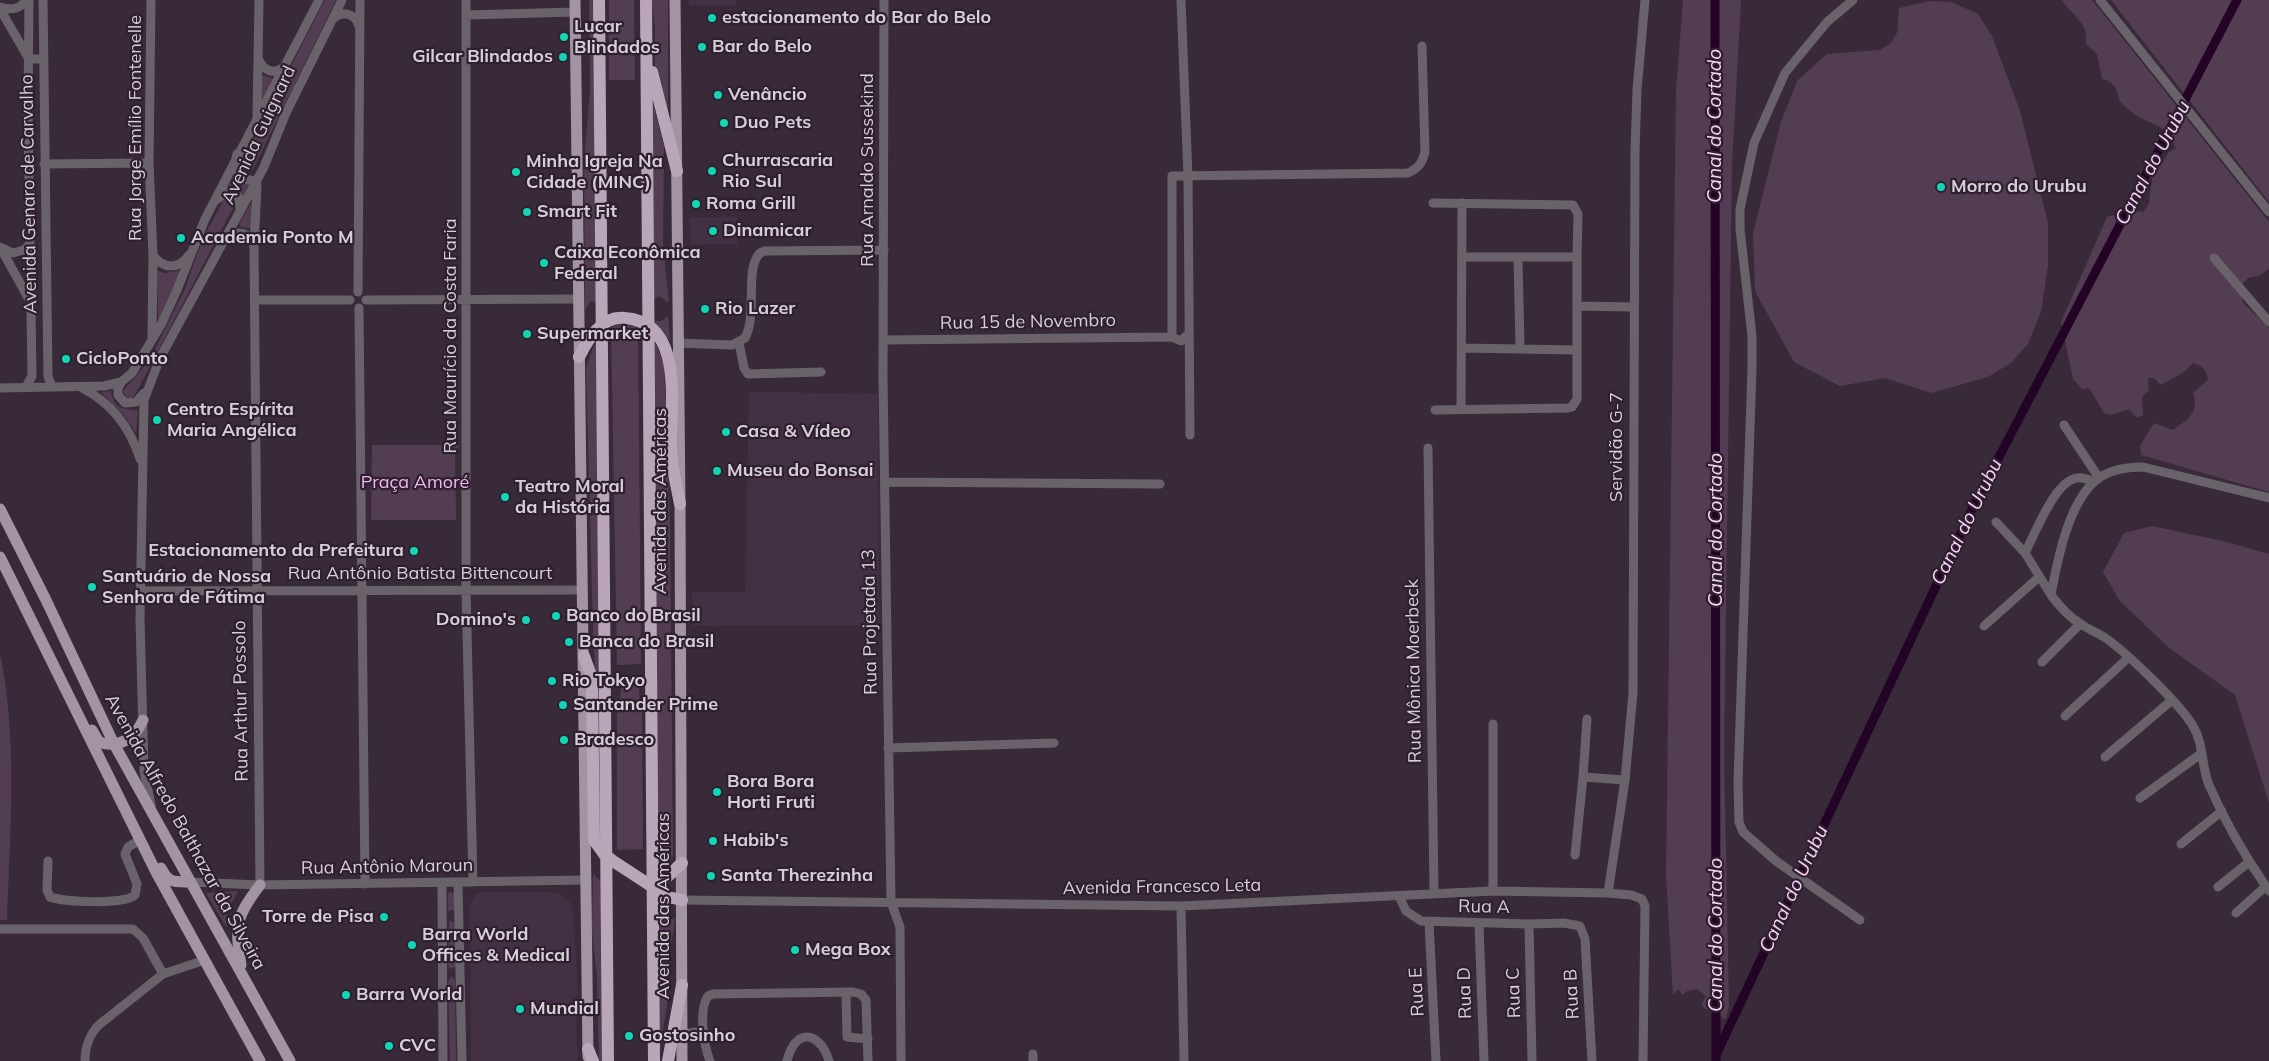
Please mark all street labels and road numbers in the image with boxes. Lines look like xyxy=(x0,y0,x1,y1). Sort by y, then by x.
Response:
street label: Rua Jorge Emílio Fontenelle xyxy=(125,15,147,241)
street label: Avenida Guignard xyxy=(217,62,301,208)
street label: Rua Arnaldo Sussekind xyxy=(857,73,879,267)
street label: Avenida Genaro de Carvalho xyxy=(16,74,42,314)
street label: Rua Maurício da Costa Faria xyxy=(440,218,462,454)
street label: Rua 15 de Novembro xyxy=(940,310,1116,334)
street label: Servidão G-7 xyxy=(1606,392,1628,502)
street label: Avenida das Américas xyxy=(650,408,672,594)
street label: Rua Projetada 13 xyxy=(858,549,882,695)
street label: Rua Antônio Batista Bittencourt xyxy=(288,563,552,585)
street label: Rua Mônica Moerbeck xyxy=(1402,579,1426,763)
street label: Rua Arthur Possolo xyxy=(229,620,253,782)
street label: Avenida Alfredo Balthazar da Silveira xyxy=(100,690,270,974)
street label: Avenida das Américas xyxy=(653,813,675,999)
street label: Rua Antônio Maroun xyxy=(301,855,473,879)
street label: Avenida Francesco Leta xyxy=(1063,874,1261,900)
street label: Rua A xyxy=(1458,896,1510,918)
street label: Rua E xyxy=(1405,967,1429,1017)
street label: Rua D xyxy=(1453,967,1477,1019)
street label: Rua C xyxy=(1502,967,1526,1019)
street label: Rua B xyxy=(1560,968,1584,1020)

